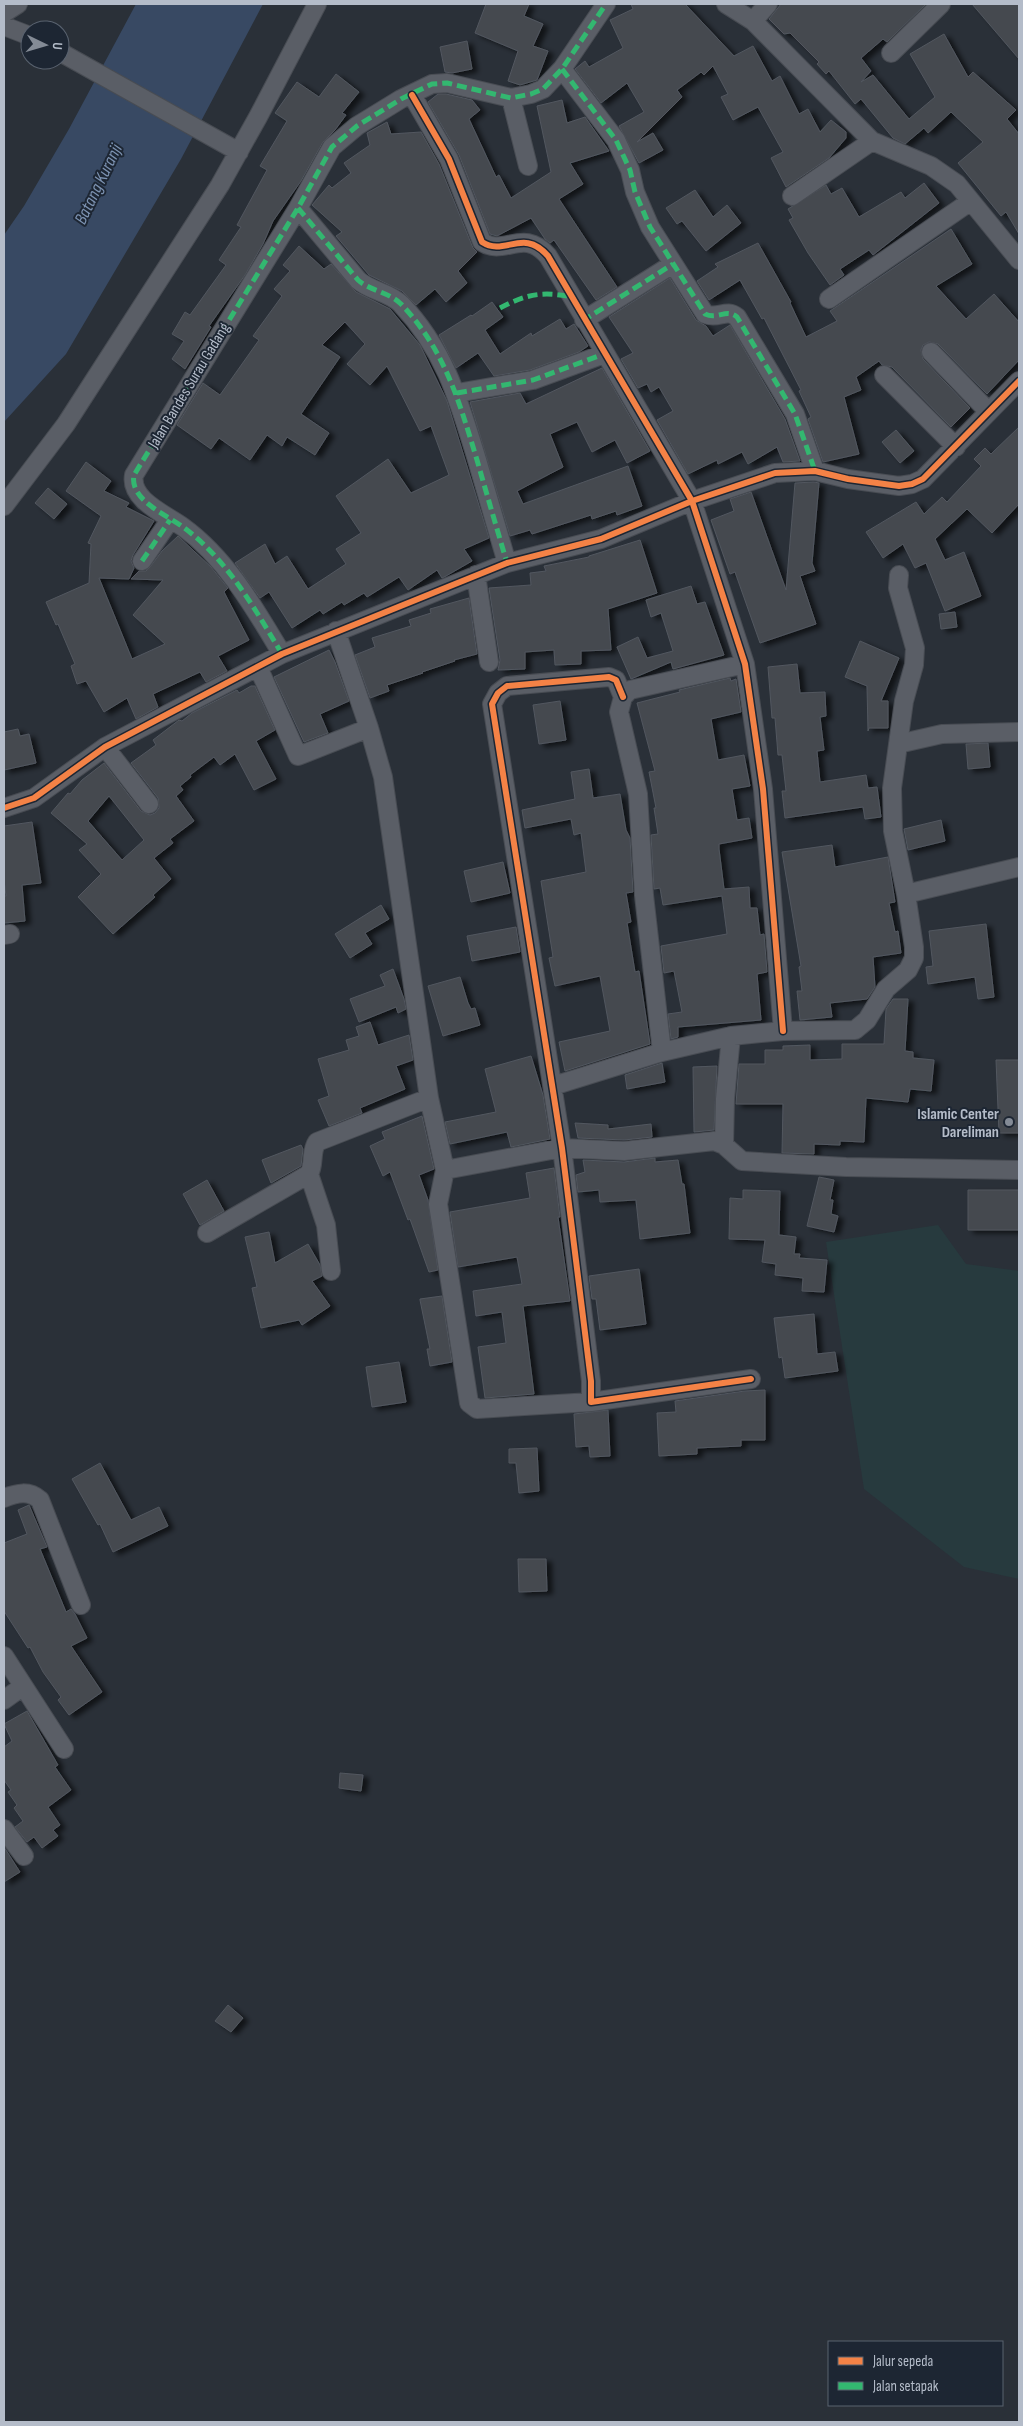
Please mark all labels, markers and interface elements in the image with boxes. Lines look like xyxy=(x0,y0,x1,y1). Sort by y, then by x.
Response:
north arrow xyxy=(20,20,70,70)
text: U xyxy=(49,42,66,50)
water label: Batang Kuranji xyxy=(70,140,127,228)
street label: Jalan Bandes Surau Gadang xyxy=(144,320,234,453)
place label: Islamic Center Dareliman xyxy=(917,1105,999,1142)
marker: Islamic Center Dareliman xyxy=(1003,1116,1015,1128)
legend xyxy=(828,2341,1003,2406)
text: Jalur sepeda xyxy=(872,2352,934,2371)
text: Jalan setapak xyxy=(872,2377,939,2396)

